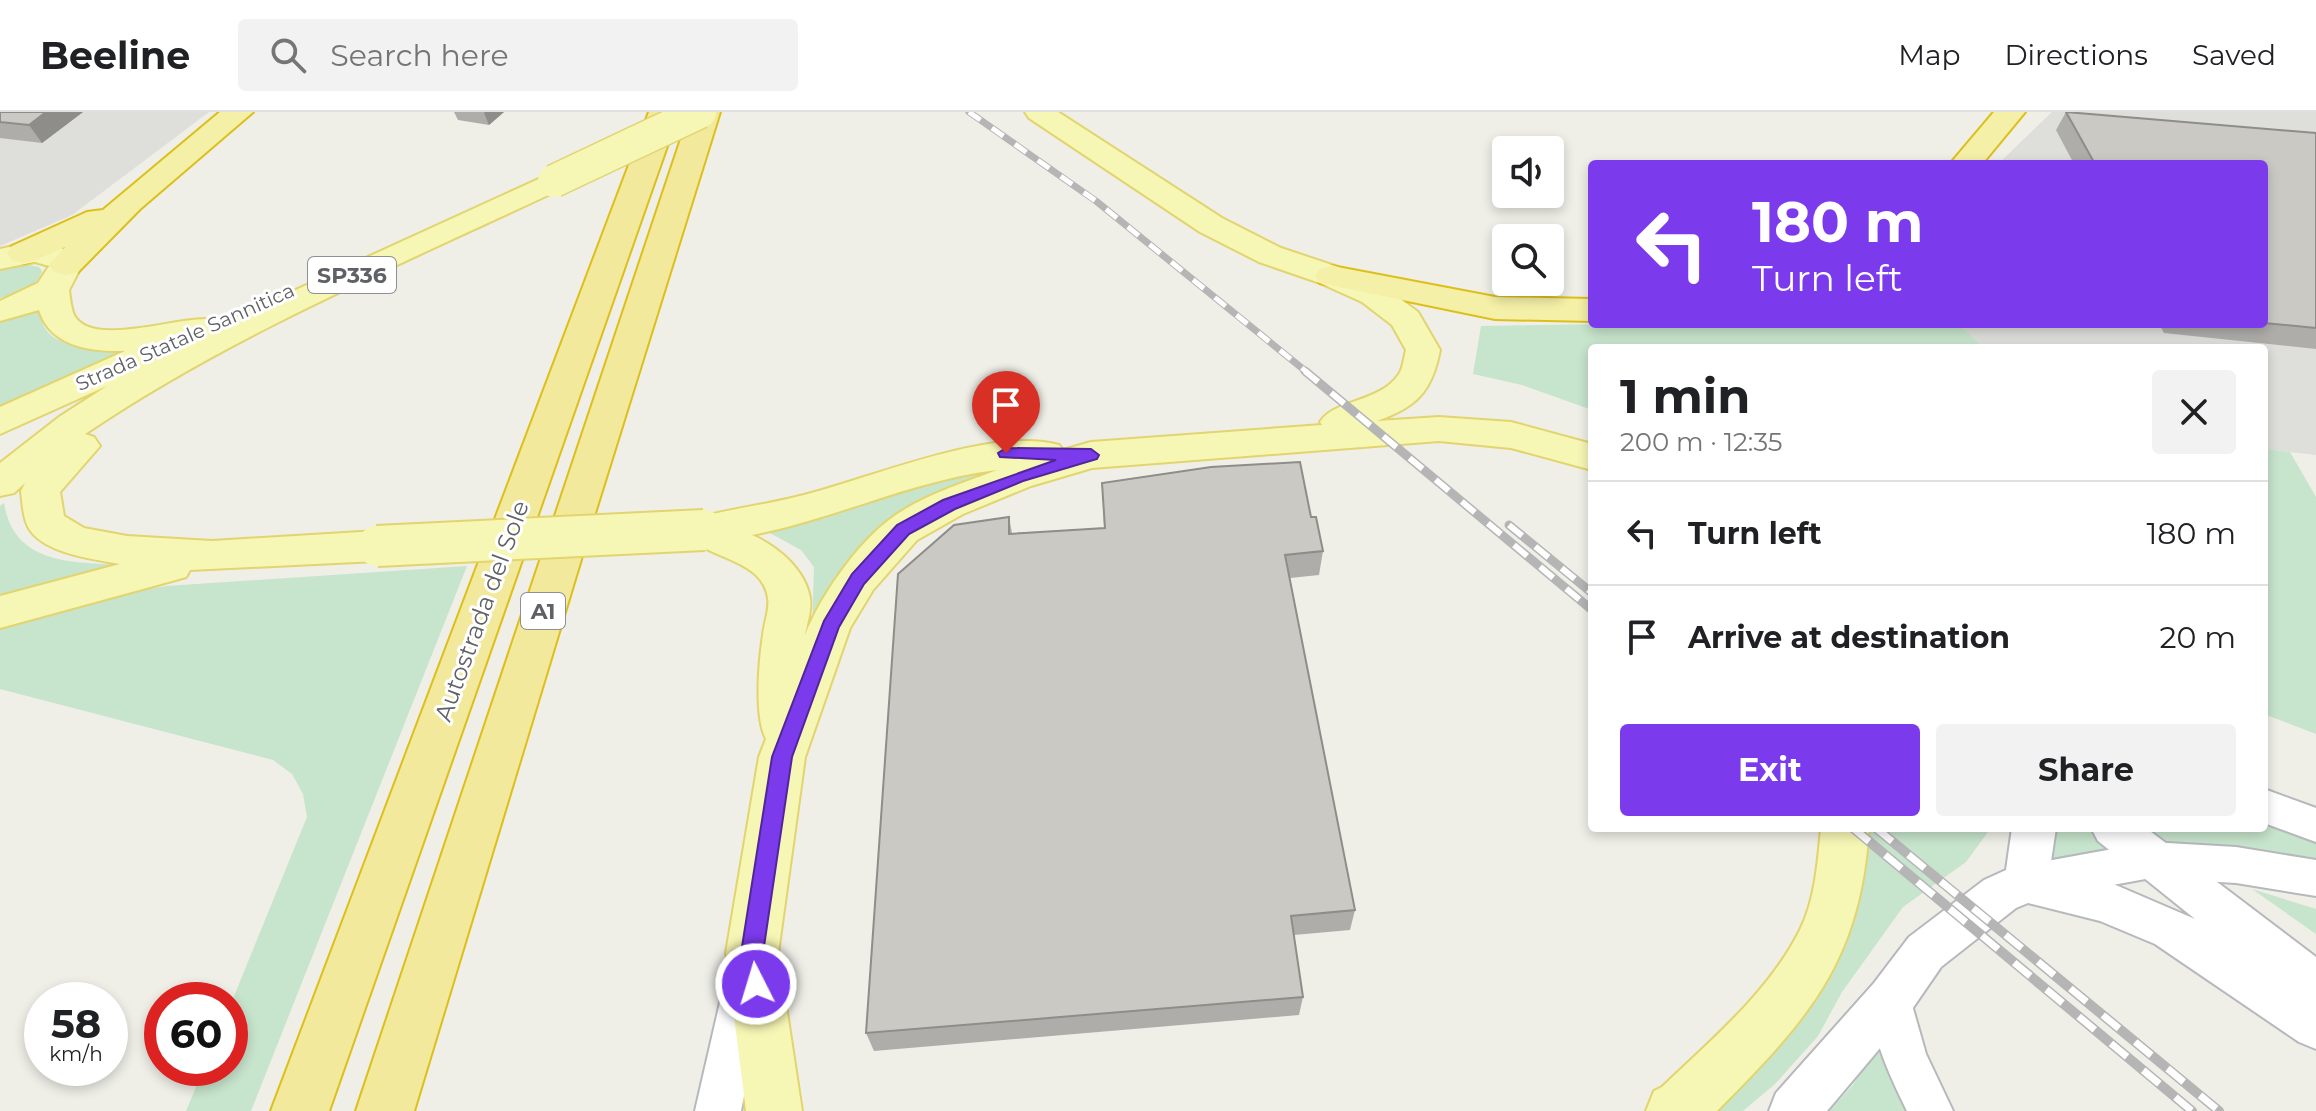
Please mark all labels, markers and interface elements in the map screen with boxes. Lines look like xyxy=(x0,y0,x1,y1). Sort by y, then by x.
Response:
search box xyxy=(238,19,798,91)
text: Beeline xyxy=(40,32,190,79)
icon: search xyxy=(266,33,310,77)
text: Search here xyxy=(330,37,509,74)
text: Map xyxy=(1898,38,1960,72)
text: Directions xyxy=(2004,38,2148,72)
text: Saved xyxy=(2192,38,2276,72)
map controls xyxy=(1492,136,1564,296)
button: sound xyxy=(1492,136,1564,208)
text: 180 m xyxy=(1752,188,1924,256)
icon: left xyxy=(1620,192,1724,296)
button: search xyxy=(1492,224,1564,296)
text: Turn left xyxy=(1752,256,1903,300)
road number: SP336 xyxy=(308,257,396,293)
street label: Strada Statale Sannitica xyxy=(72,278,298,396)
text: 1 min xyxy=(1620,367,1750,425)
button: close xyxy=(2152,370,2236,454)
pin xyxy=(972,371,1040,453)
icon: arrive xyxy=(984,383,1028,427)
text: 200 m · 12:35 xyxy=(1620,426,1783,458)
street label: Autostrada del Sole xyxy=(428,497,535,725)
icon: left xyxy=(1620,511,1664,555)
text: Turn left xyxy=(1688,515,1821,552)
text: 180 m xyxy=(2146,515,2236,552)
road number: A1 xyxy=(521,593,565,629)
icon: arrive xyxy=(1620,615,1664,659)
text: Arrive at destination xyxy=(1688,619,2010,656)
text: 20 m xyxy=(2159,619,2236,656)
button: Exit xyxy=(1620,724,1920,816)
button: Share xyxy=(1936,724,2236,816)
position arrow xyxy=(714,942,798,1026)
speed limit sign: 60 xyxy=(144,982,248,1086)
text: 58 xyxy=(51,999,101,1048)
text: km/h xyxy=(49,1042,103,1066)

